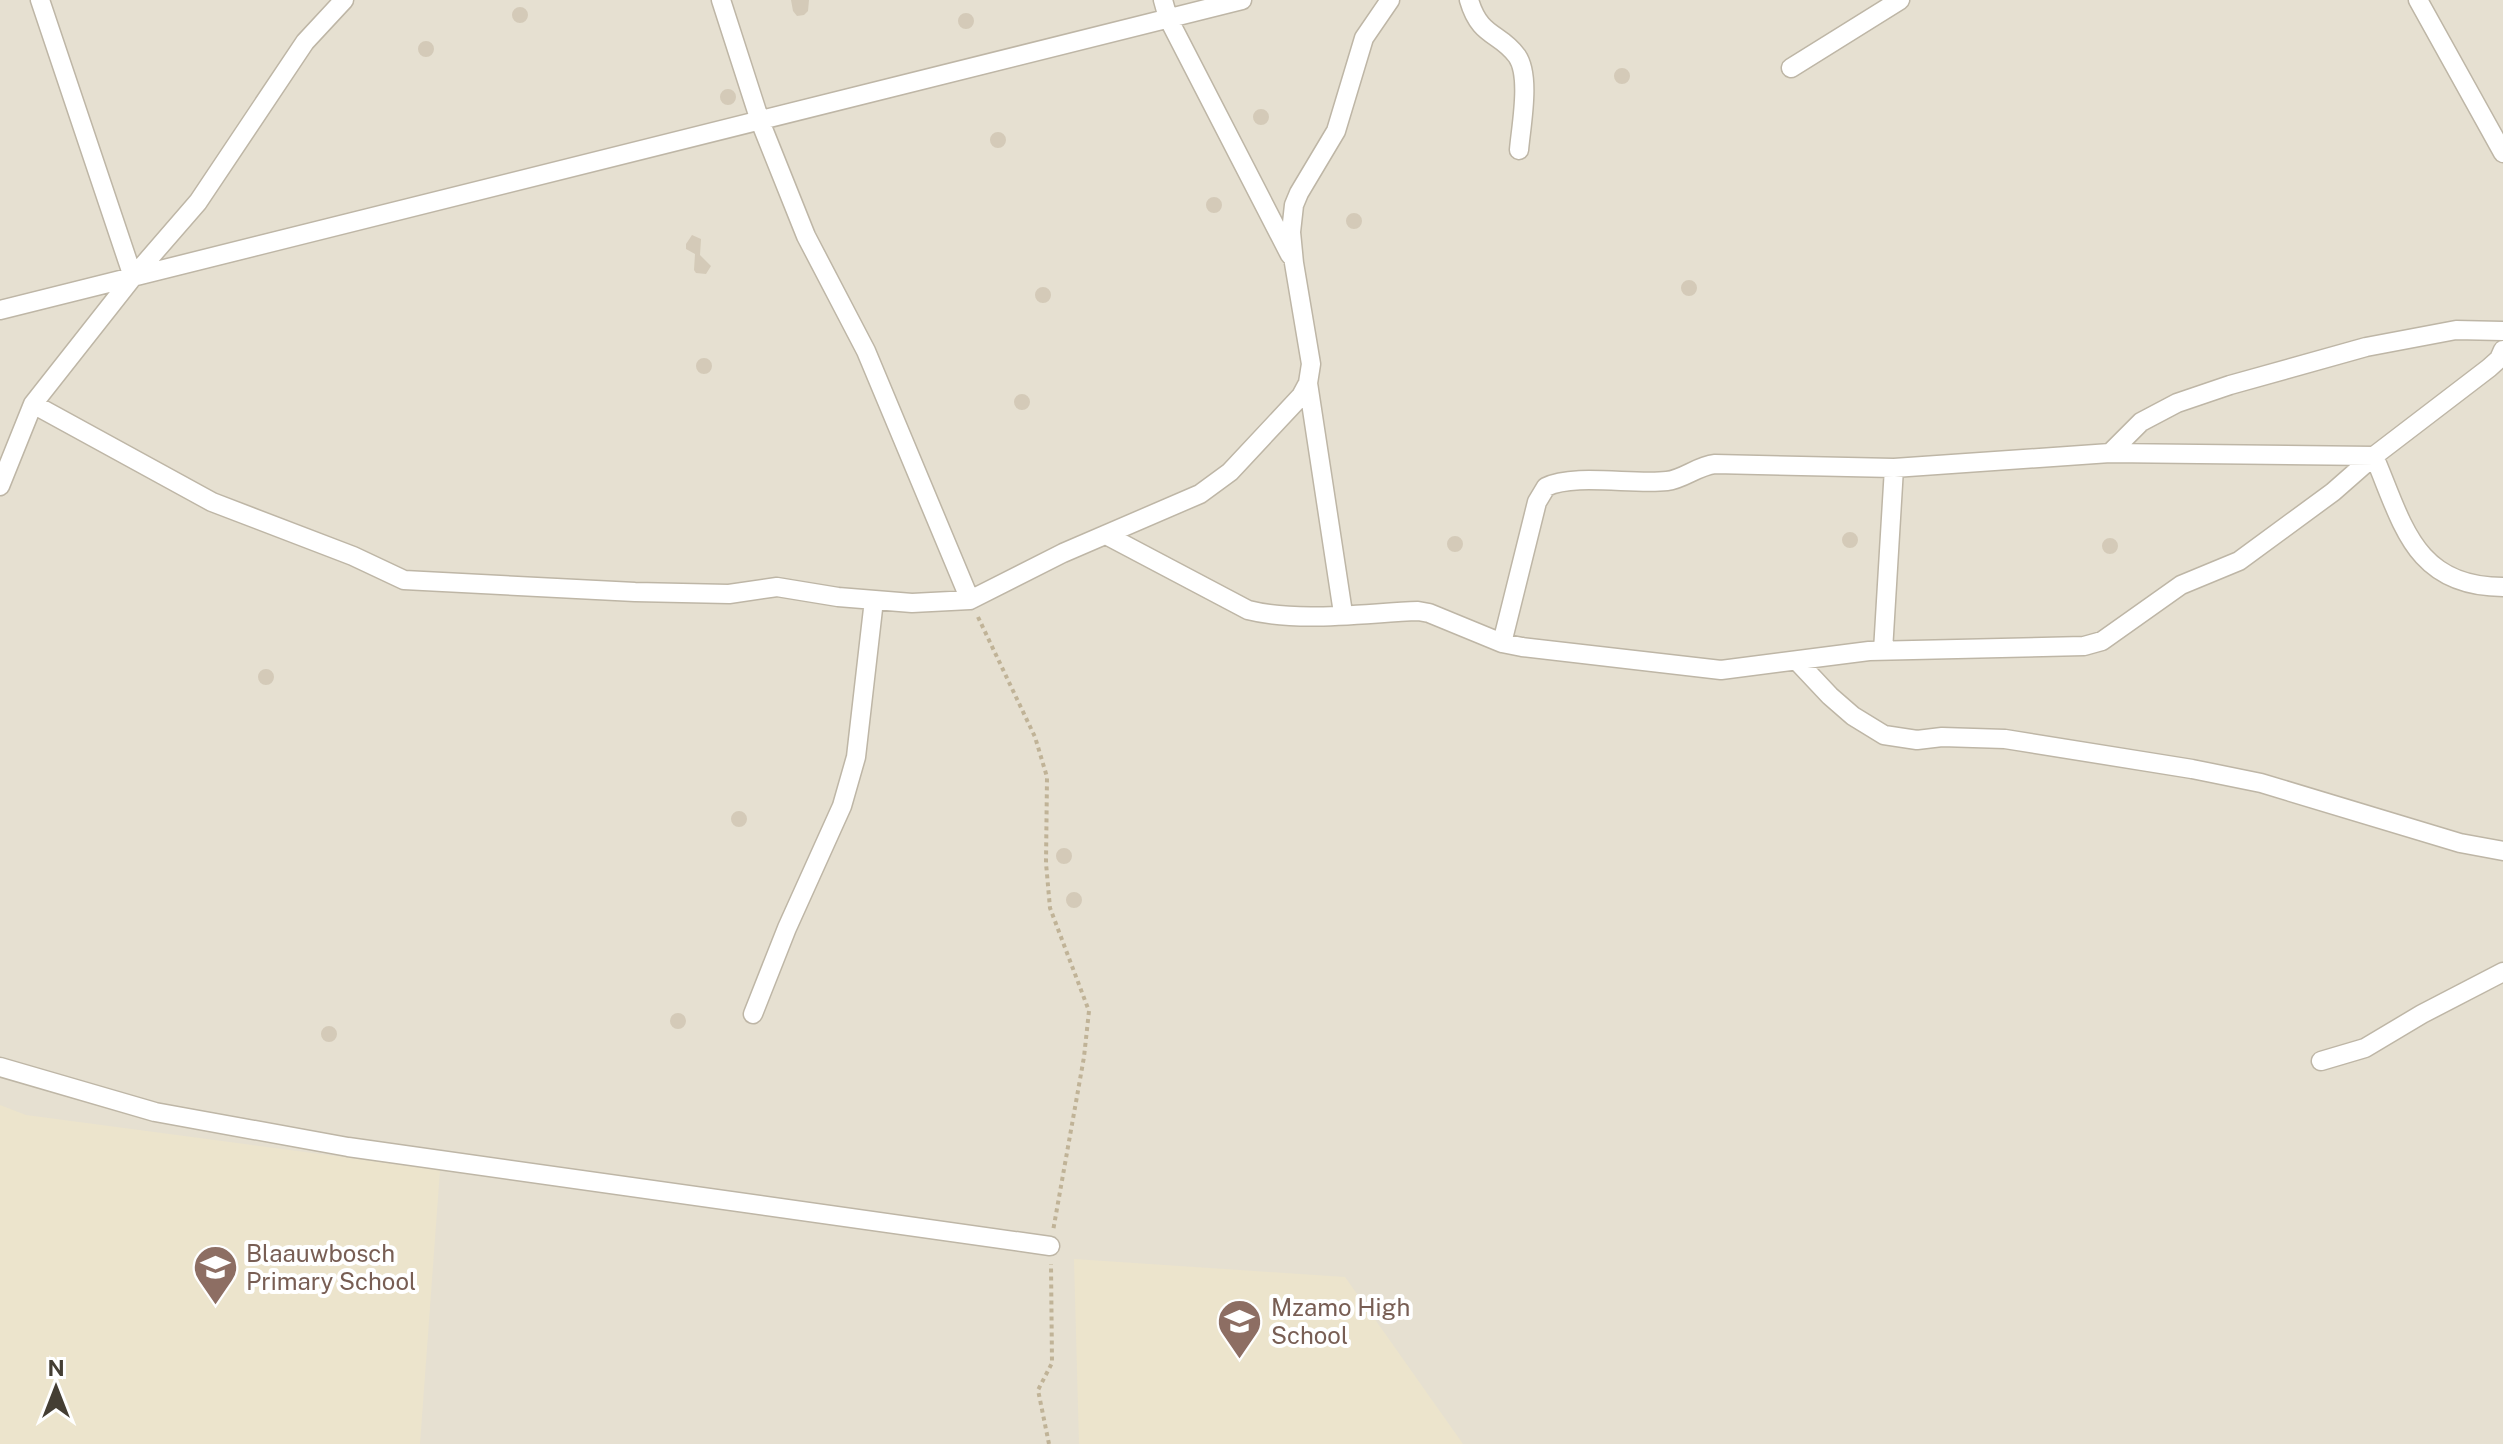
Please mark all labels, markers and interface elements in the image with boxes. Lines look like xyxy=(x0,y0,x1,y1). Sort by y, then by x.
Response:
place label: Blaauwbosch Primary School xyxy=(246,1239,416,1295)
school or university icon: Blaauwbosch Primary School xyxy=(191,1244,239,1307)
place label: Mzamo High School xyxy=(1271,1293,1410,1349)
school or university icon: Mzamo High School xyxy=(1216,1298,1264,1361)
north arrow xyxy=(16,1348,96,1428)
text: N xyxy=(47,1355,65,1381)

